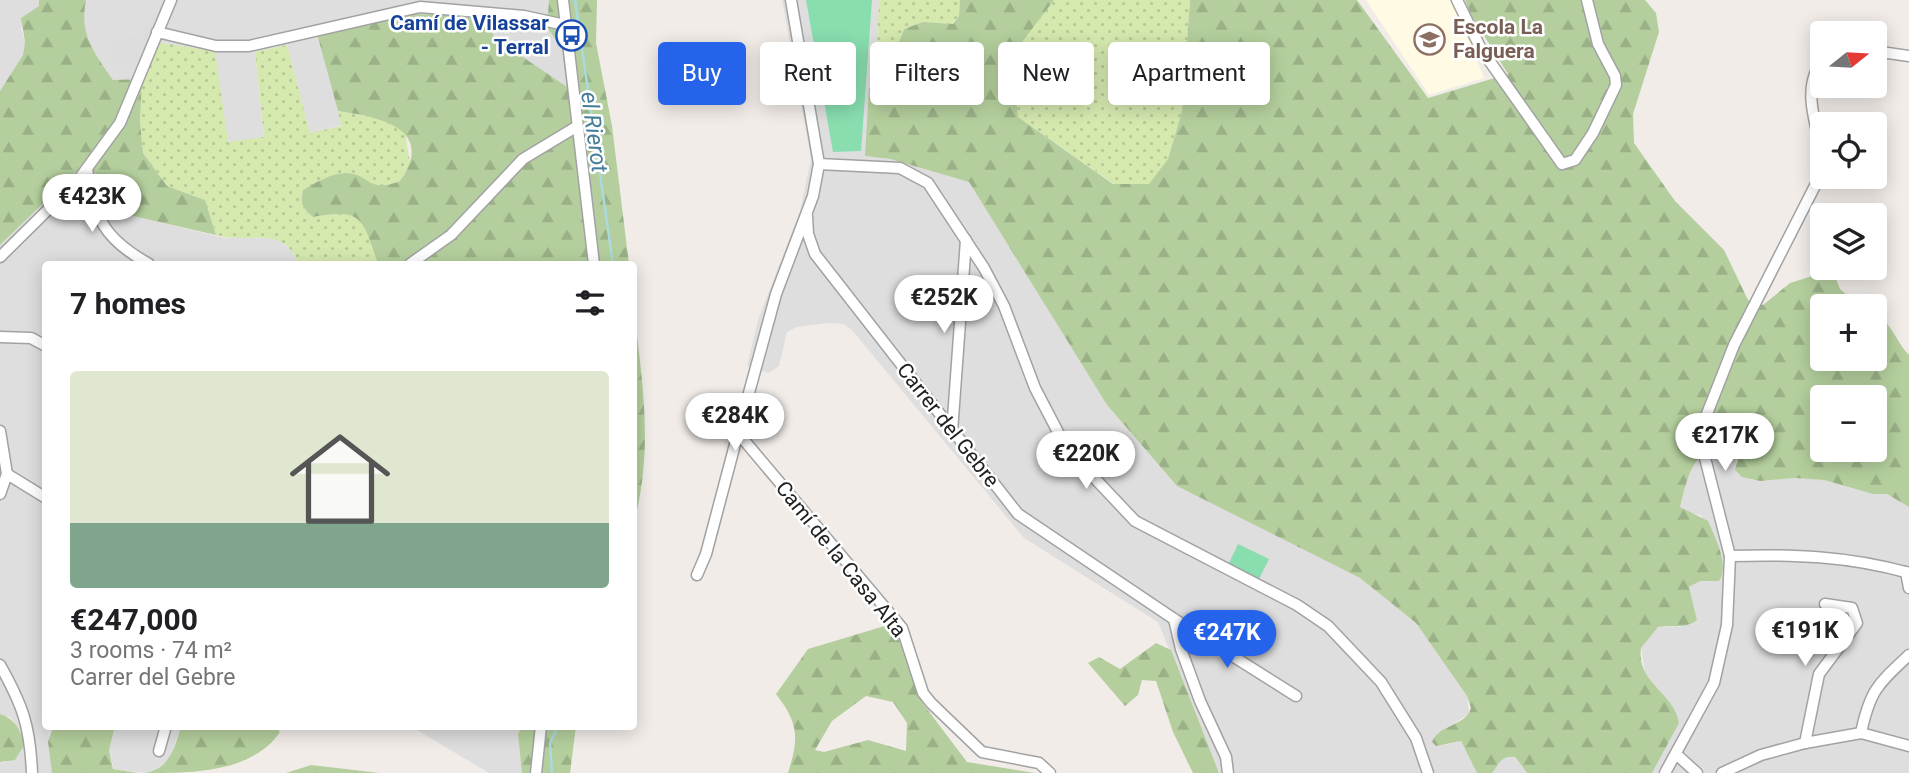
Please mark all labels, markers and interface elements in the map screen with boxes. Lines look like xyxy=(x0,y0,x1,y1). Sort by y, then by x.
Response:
place label: Camí de Vilassar - Terral xyxy=(390,11,549,59)
place label: Escola La Falguera xyxy=(1453,15,1543,63)
bus stop icon: Camí de Vilassar - Terral xyxy=(555,18,589,52)
north arrow xyxy=(1810,21,1886,98)
map controls xyxy=(1810,21,1887,462)
school or university icon: Escola La Falguera xyxy=(1413,22,1447,56)
chip: Buy xyxy=(658,42,746,105)
chip: Rent xyxy=(760,42,856,105)
chip: Filters xyxy=(870,42,984,105)
chip: New xyxy=(998,42,1094,105)
chip: Apartment xyxy=(1108,42,1270,105)
water label: el Rierot xyxy=(575,90,613,175)
button: locate xyxy=(1810,112,1887,189)
pin: €423K xyxy=(43,174,141,234)
text: €423K xyxy=(58,183,126,210)
button: layers xyxy=(1810,203,1887,280)
pin: €252K xyxy=(895,276,993,335)
icon: filters xyxy=(571,284,609,322)
text: €252K xyxy=(910,284,978,311)
text: 7 homes xyxy=(70,286,186,321)
button: + xyxy=(1810,294,1887,371)
street label: Carrer del Gebre xyxy=(892,358,1004,492)
button: − xyxy=(1810,385,1887,462)
pin: €284K xyxy=(686,393,784,453)
text: €284K xyxy=(701,402,769,429)
pin: €217K xyxy=(1676,414,1774,473)
icon: home xyxy=(277,416,403,542)
text: €217K xyxy=(1691,422,1759,449)
pin: €220K xyxy=(1037,432,1135,491)
text: €220K xyxy=(1052,440,1120,467)
street label: Camí de la Casa Alta xyxy=(771,476,911,642)
text: €247,000 xyxy=(70,602,198,637)
pin: €191K xyxy=(1756,608,1854,668)
pin: €247K xyxy=(1178,610,1276,670)
text: €191K xyxy=(1771,617,1839,644)
text: €247K xyxy=(1193,619,1261,646)
text: 3 rooms · 74 m² xyxy=(70,637,232,664)
text: Carrer del Gebre xyxy=(70,664,236,691)

